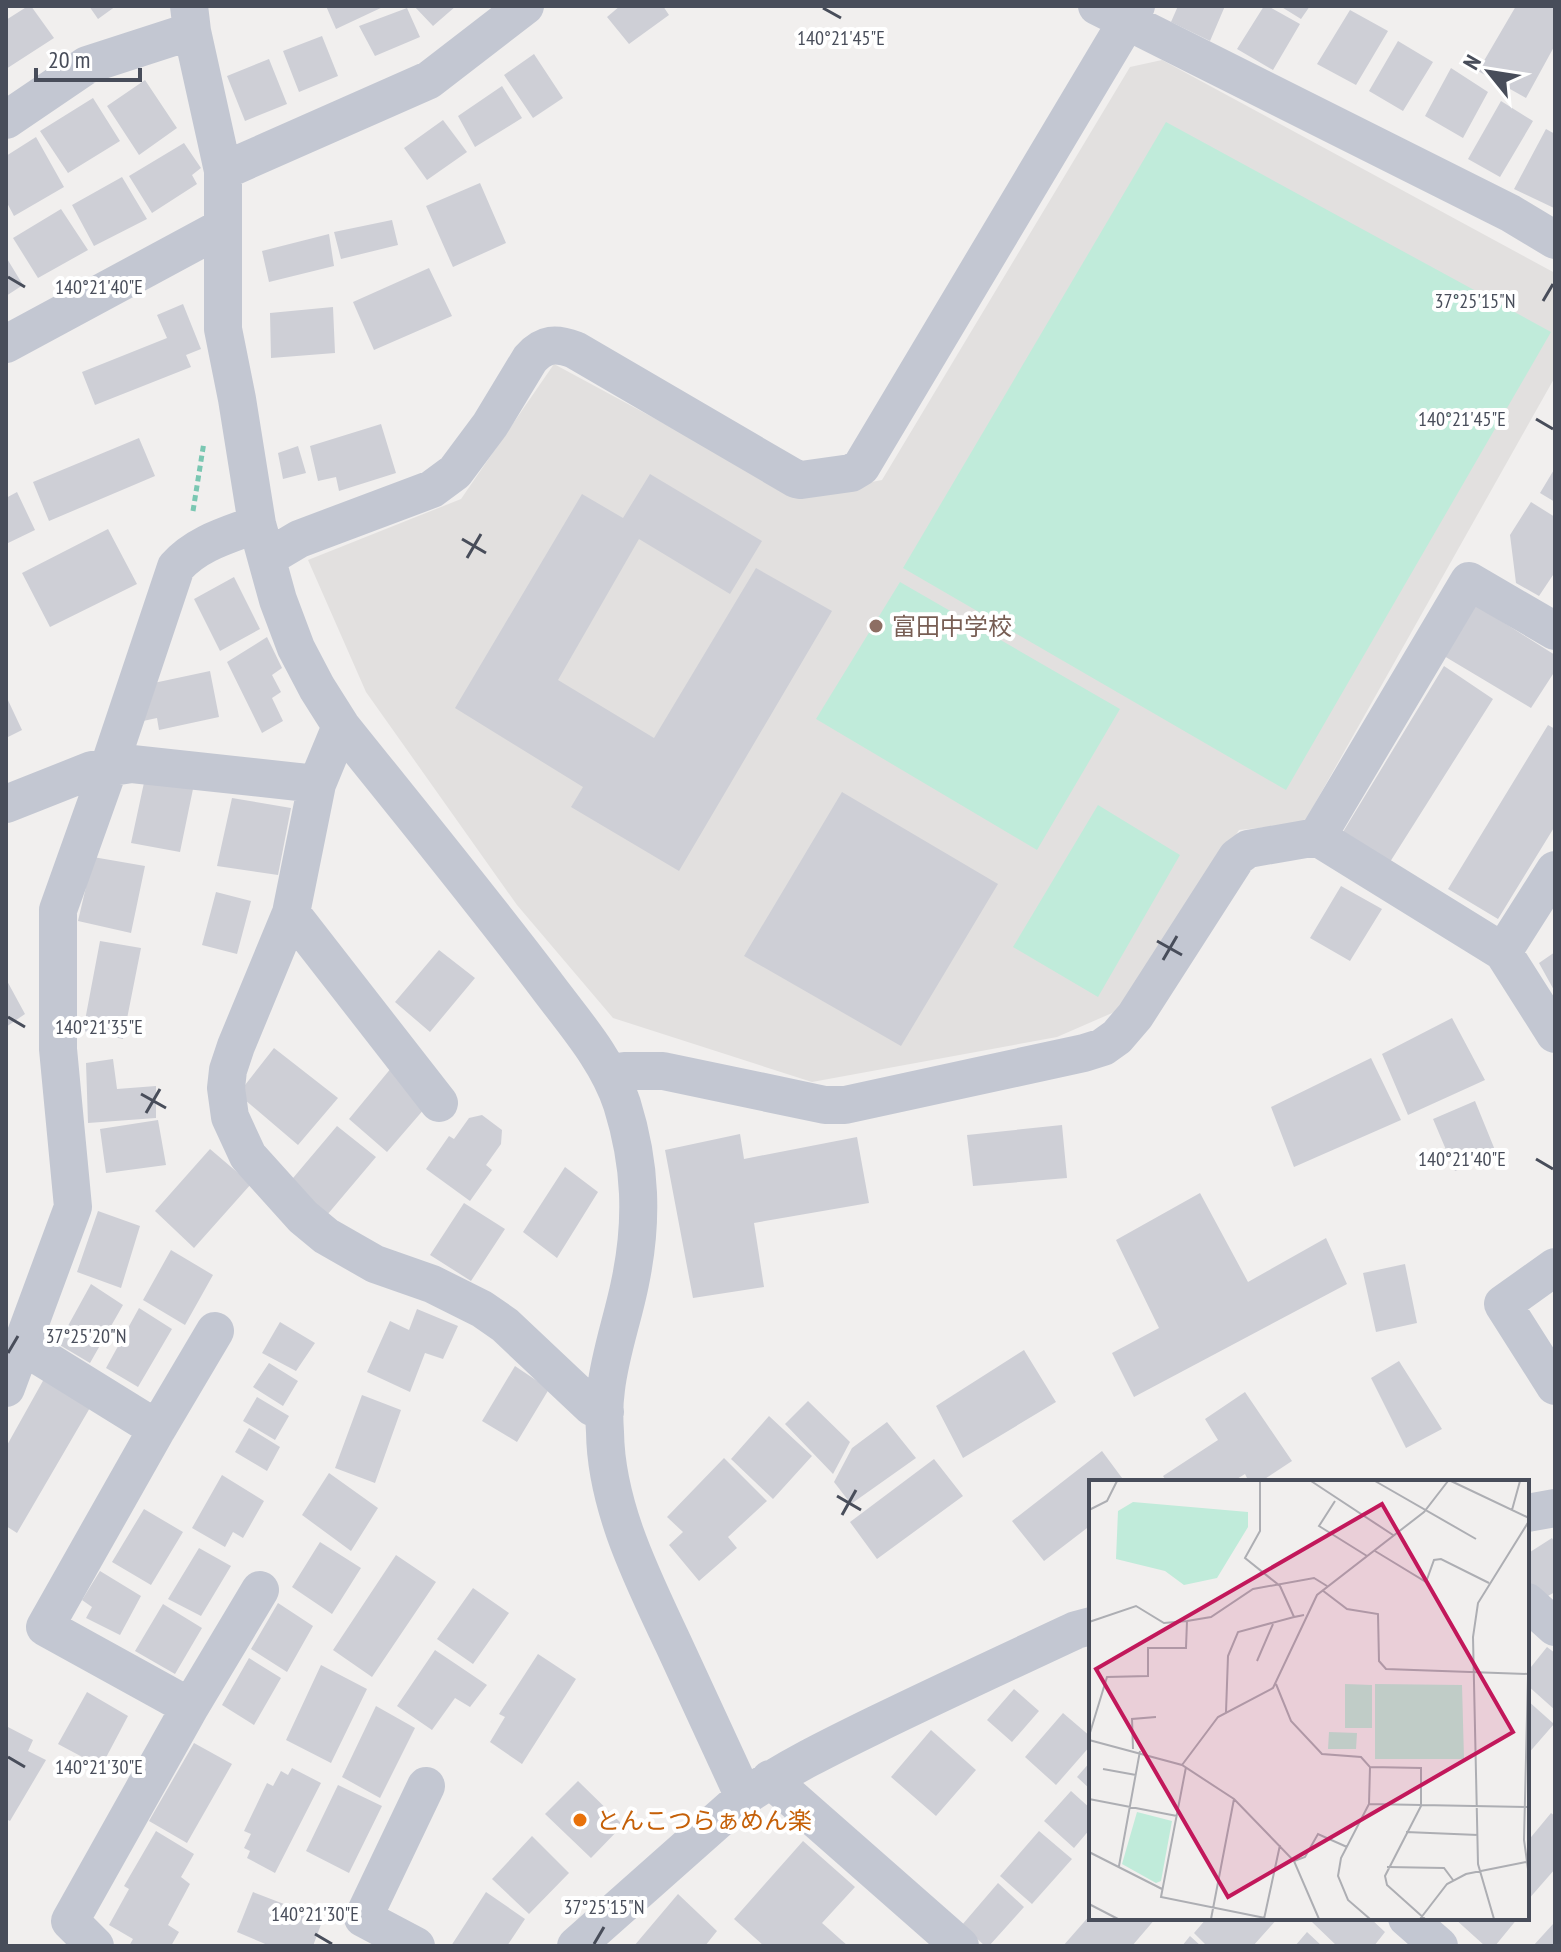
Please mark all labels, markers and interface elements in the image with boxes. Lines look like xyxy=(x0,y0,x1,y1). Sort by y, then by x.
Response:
text: 140°21'45"E xyxy=(797,25,885,51)
scale bar xyxy=(36,32,140,82)
north arrow xyxy=(1449,32,1529,112)
text: 20 m xyxy=(48,44,90,75)
text: N xyxy=(1457,50,1487,74)
text: 140°21'40"E xyxy=(55,274,143,300)
text: 37°25'15"N xyxy=(1435,288,1515,314)
text: 140°21'45"E xyxy=(1418,406,1506,432)
place label: 富田中学校 xyxy=(892,611,1012,642)
marker: 富田中学校 xyxy=(867,617,885,635)
text: 140°21'35"E xyxy=(55,1014,143,1040)
text: 140°21'40"E xyxy=(1418,1146,1506,1172)
text: 37°25'20"N xyxy=(46,1323,126,1349)
inset map xyxy=(1089,1480,1529,1920)
text: 140°21'30"E xyxy=(55,1754,143,1780)
place label: とんこつらぁめん楽 xyxy=(596,1805,812,1836)
marker: とんこつらぁめん楽 xyxy=(571,1811,589,1829)
text: 37°25'15"N xyxy=(564,1894,644,1920)
text: 140°21'30"E xyxy=(271,1901,359,1927)

